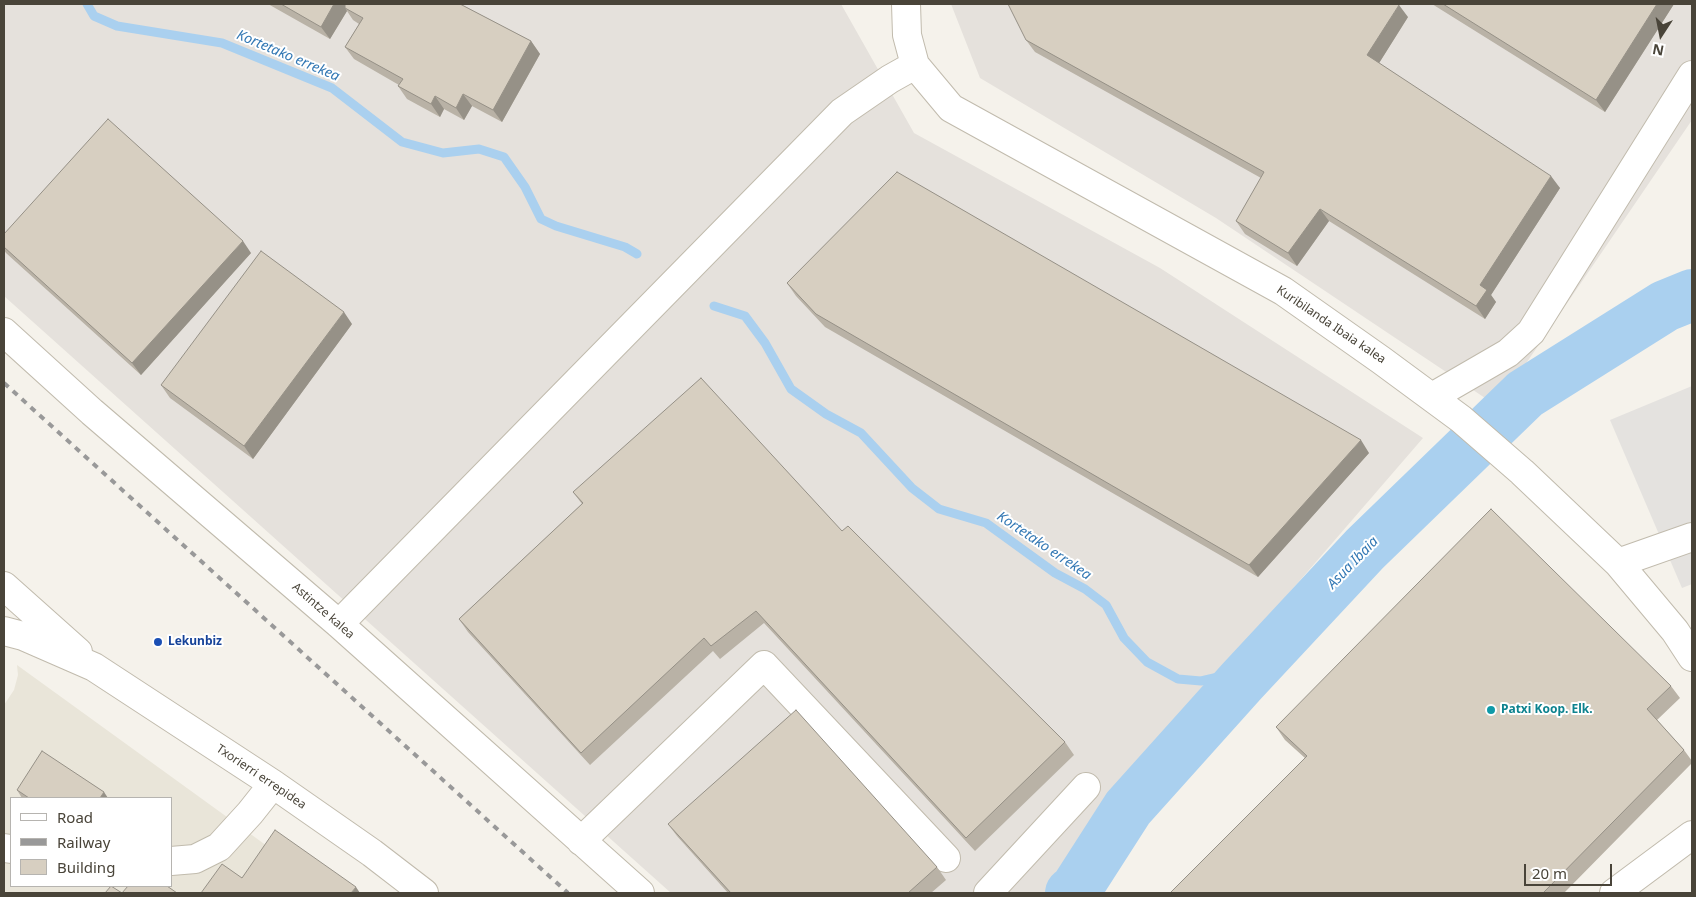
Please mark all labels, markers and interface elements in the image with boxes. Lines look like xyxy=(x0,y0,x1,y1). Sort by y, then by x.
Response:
north arrow xyxy=(1636,10,1686,60)
water label: Kortetako errekea xyxy=(234,27,342,85)
text: N xyxy=(1651,40,1665,61)
street label: Kuribilanda Ibaia kalea xyxy=(1274,283,1388,367)
water label: Kortetako errekea xyxy=(994,508,1094,584)
water label: Asua Ibaia xyxy=(1324,534,1382,592)
street label: Astintze kalea xyxy=(289,580,357,642)
place label: Lekunbiz xyxy=(168,635,222,649)
marker: Lekunbiz xyxy=(152,636,164,648)
place label: Patxi Koop. Elk. xyxy=(1501,703,1593,717)
marker: Patxi Koop. Elk. xyxy=(1485,704,1497,716)
street label: Txorierri errepidea xyxy=(213,742,309,812)
legend xyxy=(10,797,172,887)
text: Road xyxy=(57,807,93,827)
text: Railway xyxy=(57,832,110,852)
scale bar xyxy=(1526,854,1614,886)
text: Building xyxy=(57,857,115,877)
text: 20 m xyxy=(1532,863,1567,883)

